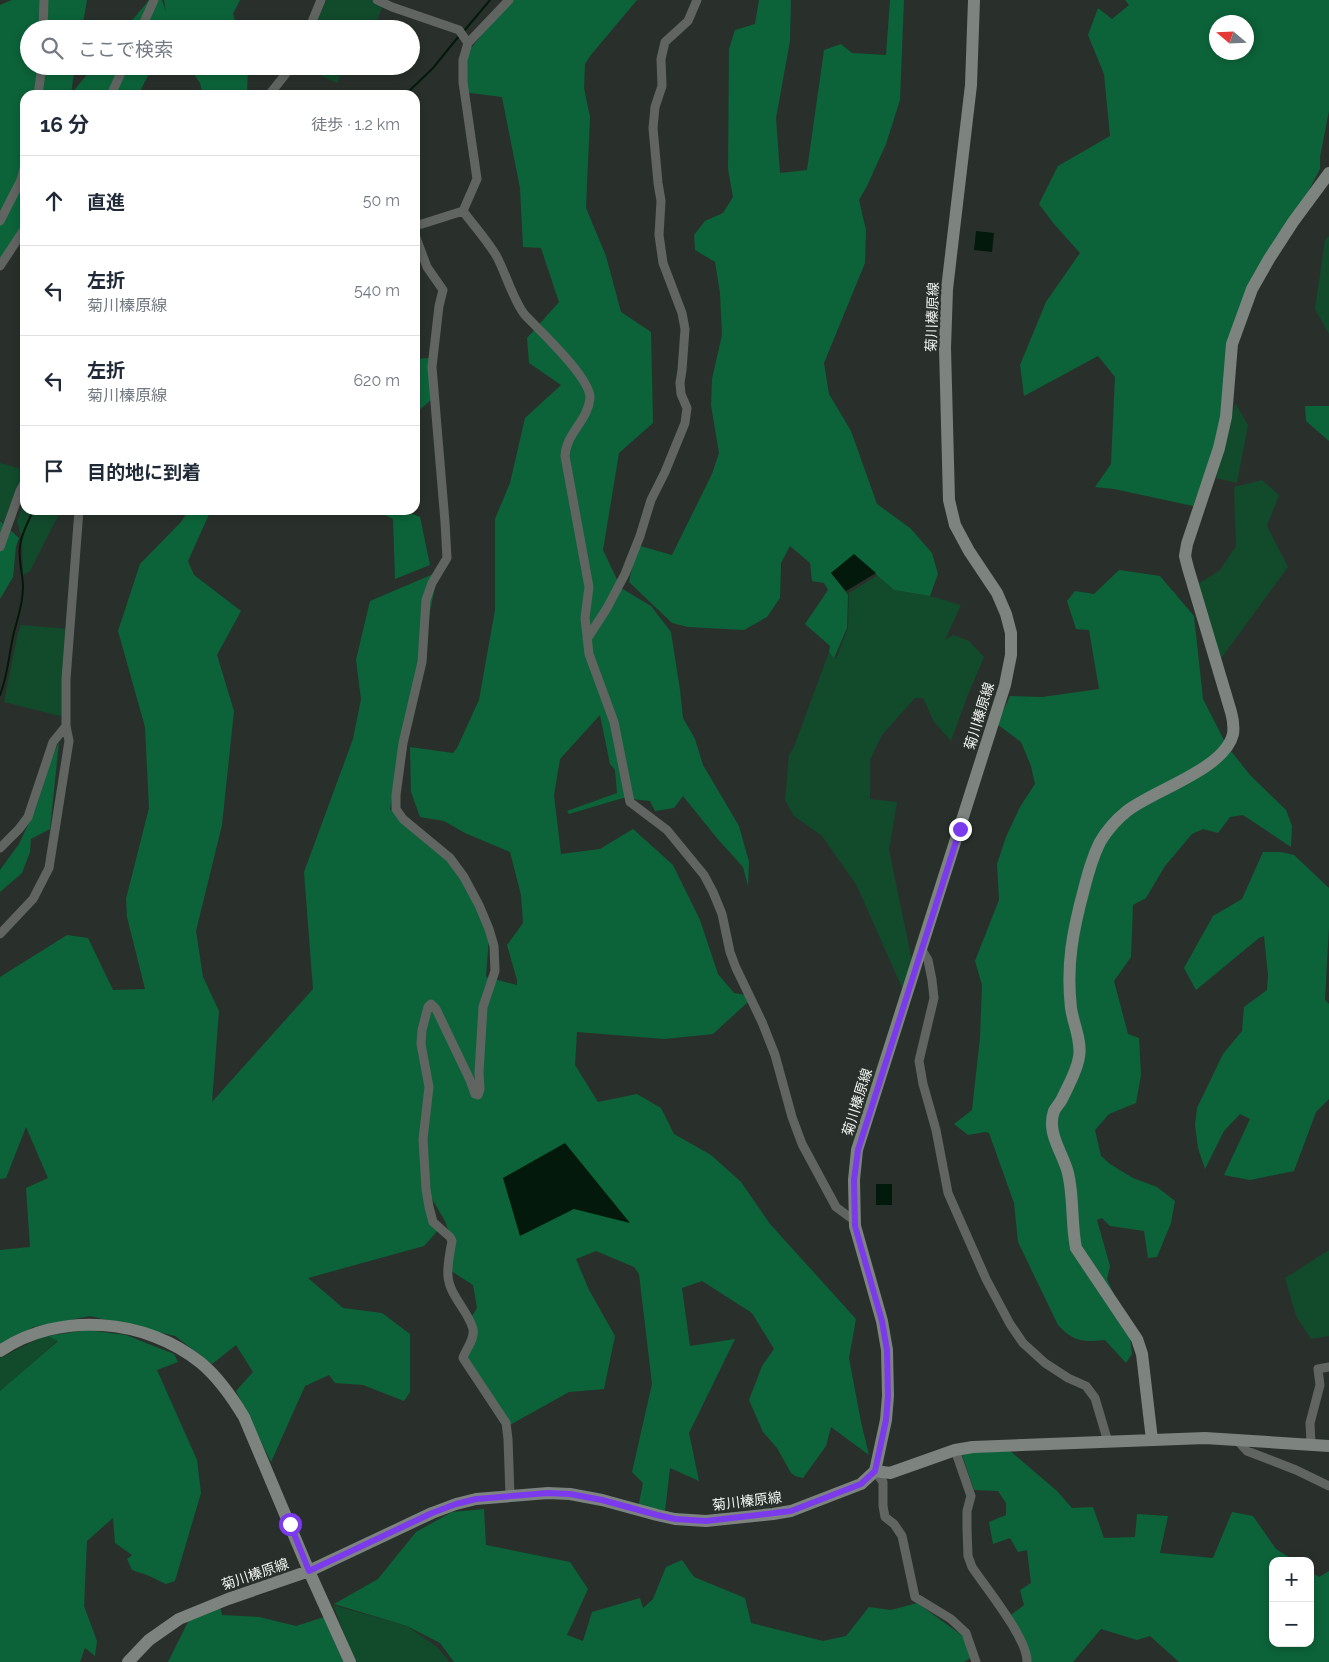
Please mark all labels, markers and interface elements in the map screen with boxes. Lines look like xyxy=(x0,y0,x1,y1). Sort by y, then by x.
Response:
north arrow xyxy=(1209,15,1254,60)
search box xyxy=(20,20,420,75)
icon: search xyxy=(38,34,66,62)
text: ここで検索 xyxy=(78,38,173,60)
text: 16 分 xyxy=(40,112,89,137)
text: 徒歩 · 1.2 km xyxy=(311,115,400,134)
icon: ahead xyxy=(40,187,68,215)
text: 直進 xyxy=(87,191,125,213)
text: 50 m xyxy=(363,191,400,210)
text: 左折 xyxy=(87,269,125,291)
icon: left xyxy=(40,277,68,305)
text: 540 m xyxy=(354,281,400,300)
street label: 菊川榛原線 xyxy=(923,282,941,352)
text: 菊川榛原線 xyxy=(87,296,167,315)
text: 左折 xyxy=(87,359,125,381)
icon: left xyxy=(40,367,68,395)
text: 620 m xyxy=(353,371,400,390)
text: 菊川榛原線 xyxy=(87,386,167,405)
icon: arrive xyxy=(40,457,68,485)
text: 目的地に到着 xyxy=(87,461,201,483)
street label: 菊川榛原線 xyxy=(961,680,997,752)
route end xyxy=(949,818,972,841)
street label: 菊川榛原線 xyxy=(839,1066,875,1138)
street label: 菊川榛原線 xyxy=(711,1489,783,1513)
route start xyxy=(279,1513,302,1536)
street label: 菊川榛原線 xyxy=(219,1555,291,1593)
map controls xyxy=(1269,1557,1314,1647)
button: + xyxy=(1269,1557,1314,1602)
button: − xyxy=(1269,1602,1314,1647)

